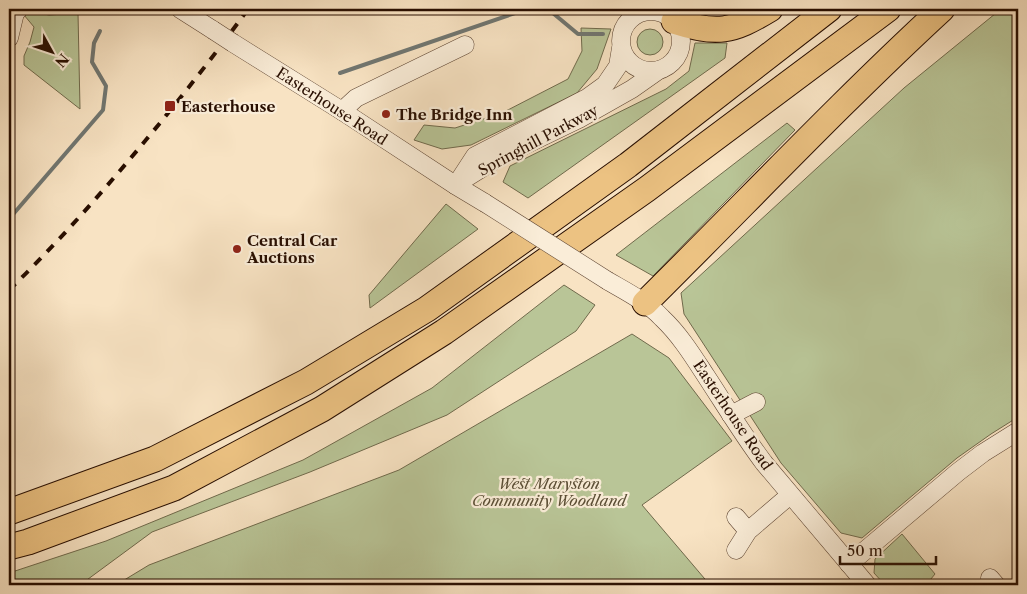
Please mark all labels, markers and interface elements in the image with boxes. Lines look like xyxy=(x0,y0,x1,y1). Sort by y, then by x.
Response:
north arrow xyxy=(28,28,78,78)
text: N xyxy=(51,50,73,71)
street label: Easterhouse Road xyxy=(273,63,391,149)
place label: Easterhouse xyxy=(181,97,275,116)
marker: Easterhouse xyxy=(163,99,177,113)
street label: Springhill Parkway xyxy=(475,100,602,180)
place label: The Bridge Inn xyxy=(396,105,513,124)
marker: The Bridge Inn xyxy=(380,108,392,120)
place label: Central Car Auctions xyxy=(246,231,338,267)
marker: Central Car Auctions xyxy=(231,243,243,255)
street label: Easterhouse Road xyxy=(689,356,777,474)
park label: West Maryston Community Woodland xyxy=(472,474,628,510)
scale bar xyxy=(840,534,936,566)
text: 50 m xyxy=(847,541,883,560)

